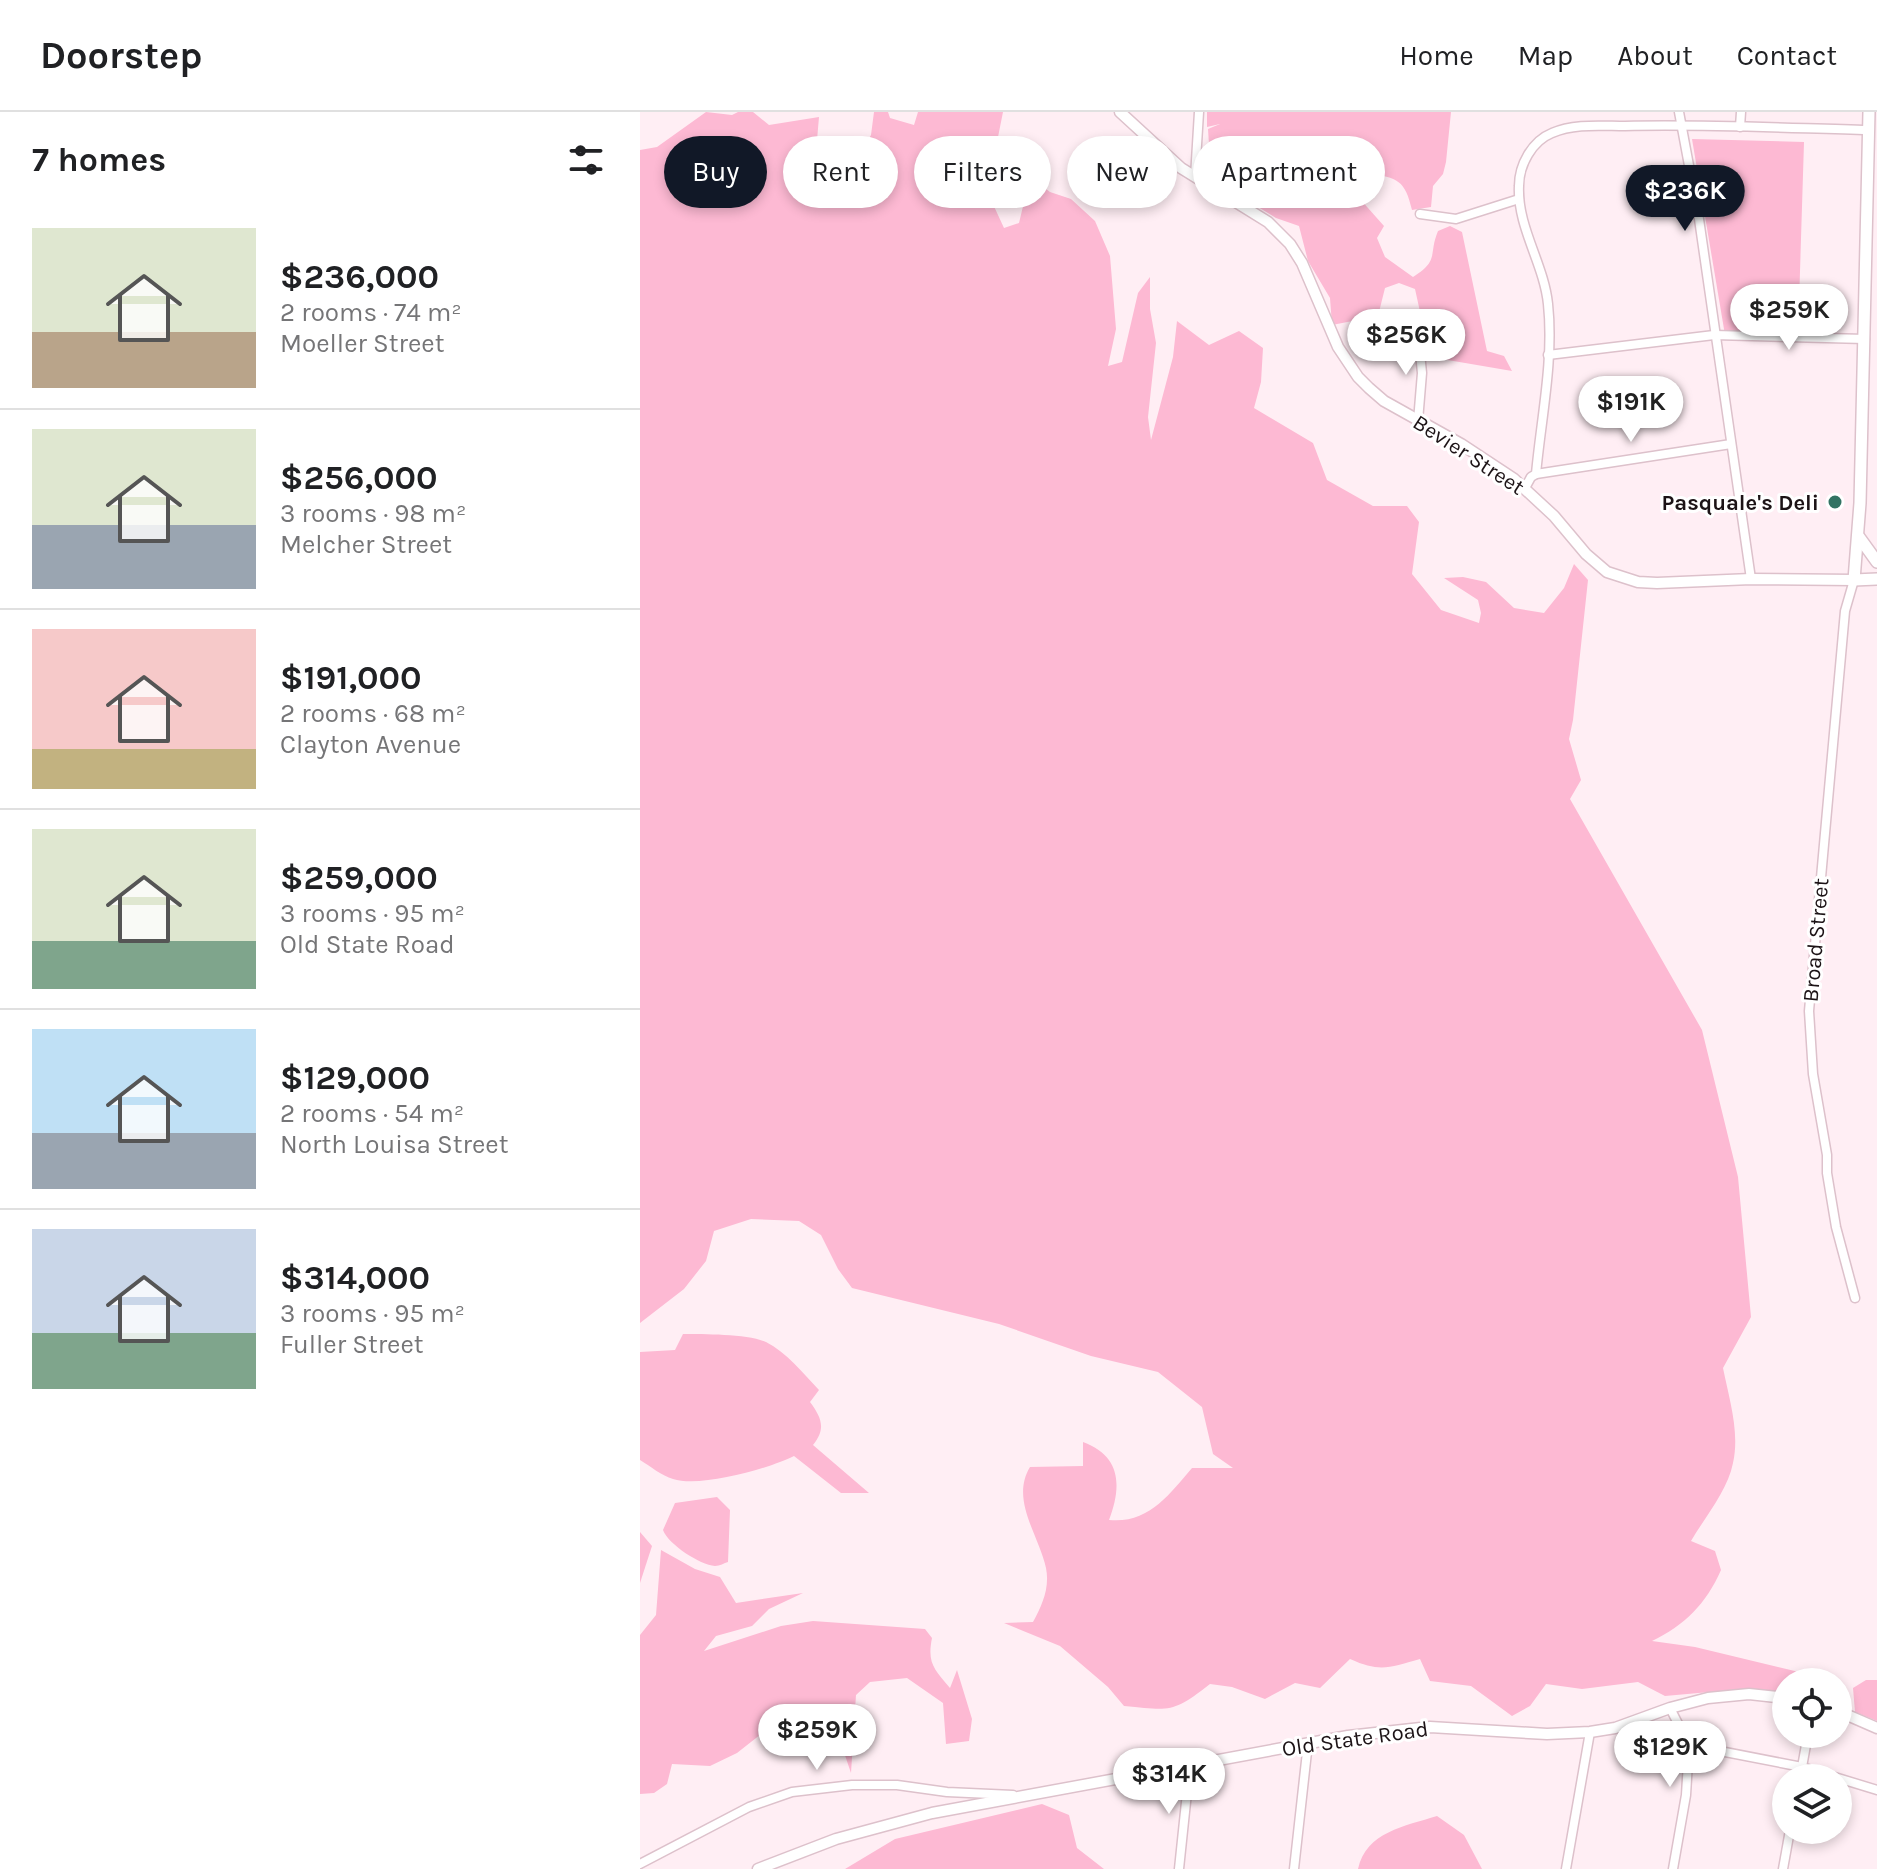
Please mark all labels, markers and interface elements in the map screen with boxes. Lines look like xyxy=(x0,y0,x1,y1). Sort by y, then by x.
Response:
text: Doorstep xyxy=(40,33,202,78)
text: Home xyxy=(1399,39,1474,72)
text: Map xyxy=(1518,39,1573,72)
text: About xyxy=(1617,39,1693,72)
text: Contact xyxy=(1737,39,1837,72)
chip: Buy xyxy=(664,136,767,208)
chip: Rent xyxy=(783,136,898,208)
chip: Filters xyxy=(914,136,1051,208)
chip: New xyxy=(1067,136,1177,208)
chip: Apartment xyxy=(1193,136,1385,208)
icon: filters xyxy=(564,138,608,182)
text: 7 homes xyxy=(32,140,166,180)
pin: $236K xyxy=(1629,165,1741,233)
text: $236K xyxy=(1644,175,1726,206)
text: $236,000 xyxy=(280,257,439,297)
icon: home xyxy=(96,260,192,356)
pin: $259K xyxy=(1733,284,1845,352)
text: $259K xyxy=(1748,294,1830,325)
text: 2 rooms · 74 m² xyxy=(280,297,462,328)
pin: $256K xyxy=(1350,309,1462,377)
text: $256K xyxy=(1365,319,1447,350)
text: Moeller Street xyxy=(280,328,444,359)
pin: $191K xyxy=(1575,376,1687,444)
text: $191K xyxy=(1596,386,1666,417)
street label: Bevier Street xyxy=(1408,409,1529,500)
text: $256,000 xyxy=(280,458,438,498)
icon: home xyxy=(96,461,192,557)
place label: Pasquale's Deli xyxy=(1662,490,1819,516)
marker: Pasquale's Deli xyxy=(1826,493,1844,511)
text: 3 rooms · 98 m² xyxy=(280,498,466,529)
text: Melcher Street xyxy=(280,529,452,560)
text: $191,000 xyxy=(280,658,422,698)
icon: home xyxy=(96,661,192,757)
text: 2 rooms · 68 m² xyxy=(280,698,466,729)
text: Clayton Avenue xyxy=(280,729,461,760)
text: $259,000 xyxy=(280,858,438,898)
icon: home xyxy=(96,861,192,957)
street label: Broad Street xyxy=(1798,877,1834,1003)
text: 3 rooms · 95 m² xyxy=(280,898,465,929)
text: Old State Road xyxy=(280,929,455,960)
text: $129,000 xyxy=(280,1058,430,1098)
icon: home xyxy=(96,1061,192,1157)
text: 2 rooms · 54 m² xyxy=(280,1098,464,1129)
text: North Louisa Street xyxy=(280,1129,508,1160)
text: $314,000 xyxy=(280,1258,430,1298)
icon: home xyxy=(96,1261,192,1357)
text: 3 rooms · 95 m² xyxy=(280,1298,465,1329)
text: Fuller Street xyxy=(280,1329,424,1360)
map controls xyxy=(1772,1668,1852,1844)
button: locate xyxy=(1772,1668,1852,1748)
pin: $259K xyxy=(761,1704,873,1772)
text: $259K xyxy=(776,1714,858,1745)
street label: Old State Road xyxy=(1280,1716,1430,1762)
pin: $129K xyxy=(1614,1721,1726,1789)
text: $129K xyxy=(1632,1731,1708,1762)
pin: $314K xyxy=(1113,1748,1225,1816)
text: $314K xyxy=(1131,1758,1207,1789)
button: layers xyxy=(1772,1764,1852,1844)

